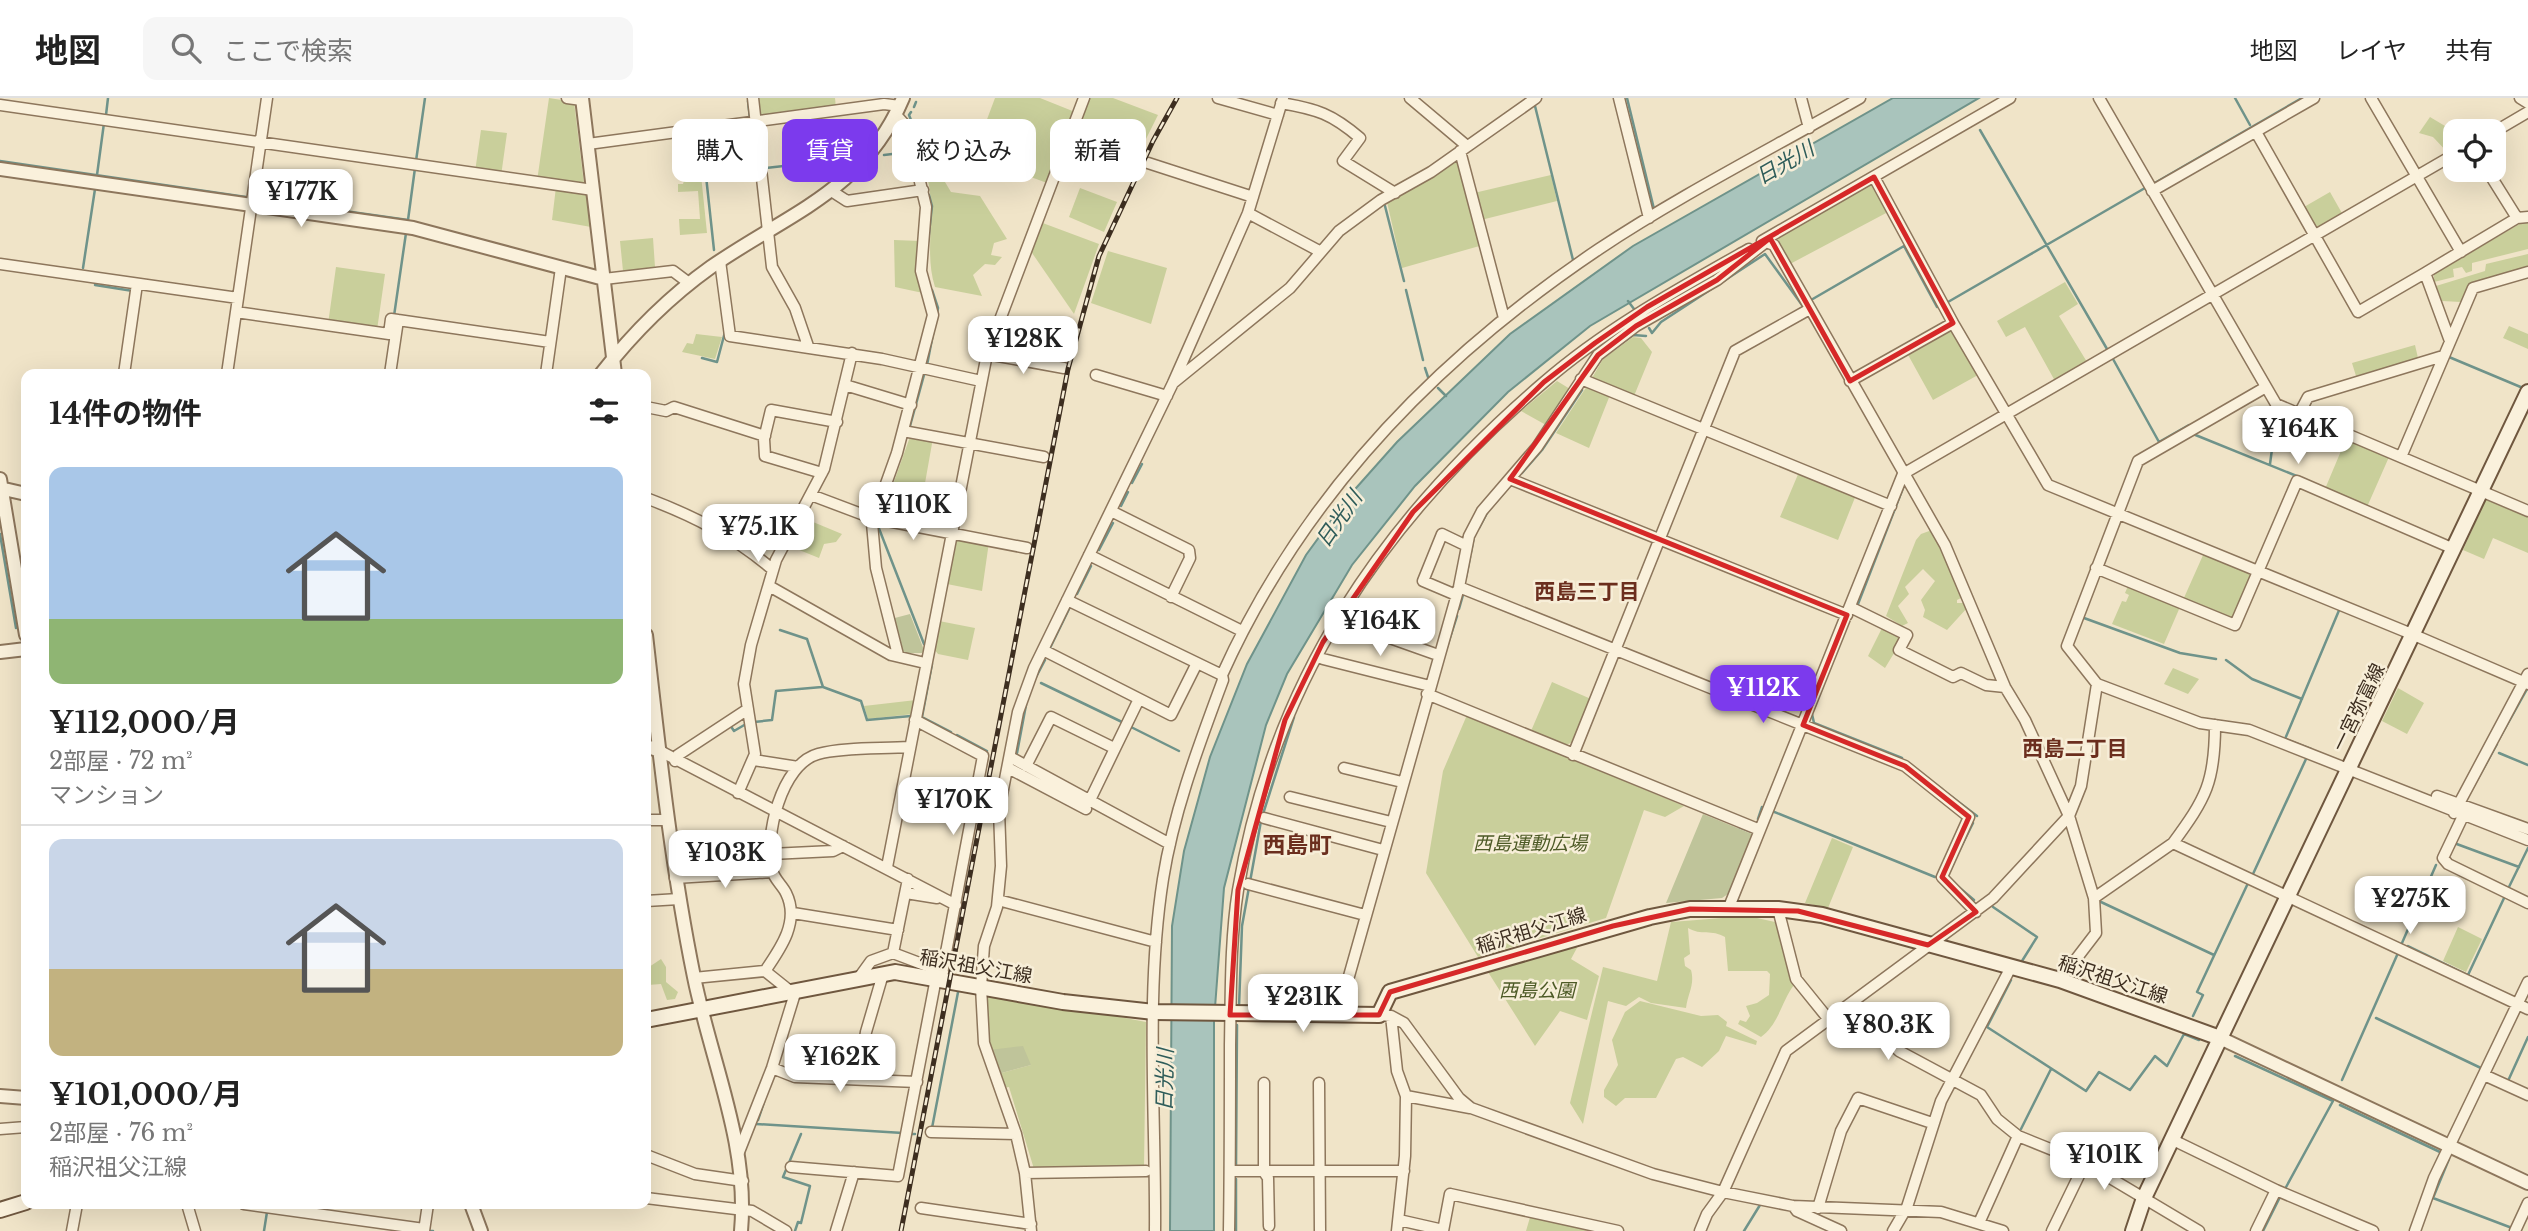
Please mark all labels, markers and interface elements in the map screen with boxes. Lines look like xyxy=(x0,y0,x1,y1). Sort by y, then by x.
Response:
search box xyxy=(143,17,633,80)
icon: search xyxy=(167,29,205,67)
text: 地図 xyxy=(35,30,101,71)
text: ここで検索 xyxy=(223,35,353,67)
text: 地図 xyxy=(2250,36,2298,65)
text: レイヤ xyxy=(2336,36,2407,65)
text: 共有 xyxy=(2445,36,2493,65)
chip: 購入 xyxy=(672,119,768,182)
chip: 賃貸 xyxy=(782,119,878,182)
chip: 絞り込み xyxy=(892,119,1036,182)
chip: 新着 xyxy=(1050,119,1146,182)
map controls xyxy=(2443,119,2506,182)
button: locate xyxy=(2443,119,2506,182)
water label: 日光川 xyxy=(1751,135,1821,190)
pin: ¥177K xyxy=(252,170,350,229)
text: ¥177K xyxy=(265,178,337,206)
pin: ¥128K xyxy=(974,316,1072,376)
text: ¥128K xyxy=(984,325,1062,353)
icon: filters xyxy=(585,392,623,430)
text: 14件の物件 xyxy=(49,395,202,432)
pin: ¥164K xyxy=(2249,406,2347,466)
text: ¥164K xyxy=(2258,415,2338,443)
pin: ¥110K xyxy=(864,482,962,542)
water label: 日光川 xyxy=(1310,484,1369,552)
text: ¥110K xyxy=(875,491,951,519)
pin: ¥75.1K xyxy=(701,504,815,564)
icon: home xyxy=(273,513,399,639)
text: ¥75.1K xyxy=(718,513,798,541)
district label: 西島三丁目 xyxy=(1535,579,1640,605)
pin: ¥164K xyxy=(1331,598,1429,658)
text: ¥164K xyxy=(1340,607,1420,635)
street label: 一宮弥富線 xyxy=(2327,659,2390,755)
pin: ¥112K xyxy=(1714,666,1812,725)
text: ¥112K xyxy=(1726,674,1800,702)
text: ¥112,000/月 xyxy=(49,704,240,741)
district label: 西島二丁目 xyxy=(2023,736,2128,762)
text: 2部屋 · 72 m² xyxy=(49,747,192,775)
pin: ¥170K xyxy=(904,778,1002,837)
text: マンション xyxy=(49,781,164,809)
text: ¥170K xyxy=(914,786,992,814)
pin: ¥103K xyxy=(676,830,774,890)
district label: 西島町 xyxy=(1263,831,1332,859)
park label: 西島運動広場 xyxy=(1473,832,1589,855)
text: ¥103K xyxy=(685,839,765,867)
pin: ¥275K xyxy=(2361,876,2459,936)
icon: home xyxy=(273,885,399,1011)
text: ¥275K xyxy=(2371,885,2449,913)
street label: 稲沢祖父江線 xyxy=(1473,903,1589,958)
street label: 稲沢祖父江線 xyxy=(918,945,1034,988)
street label: 稲沢祖父江線 xyxy=(2055,951,2171,1008)
pin: ¥231K xyxy=(1254,974,1352,1034)
park label: 西島公園 xyxy=(1499,979,1578,1002)
text: ¥231K xyxy=(1264,983,1342,1011)
pin: ¥80.3K xyxy=(1831,1002,1945,1062)
text: ¥80.3K xyxy=(1843,1011,1933,1039)
pin: ¥162K xyxy=(791,1034,889,1094)
text: ¥162K xyxy=(801,1043,879,1071)
water label: 日光川 xyxy=(1151,1046,1179,1112)
text: ¥101,000/月 xyxy=(49,1076,243,1113)
text: 2部屋 · 76 m² xyxy=(49,1119,193,1147)
pin: ¥101K xyxy=(2055,1132,2153,1192)
text: ¥101K xyxy=(2066,1141,2142,1169)
text: 稲沢祖父江線 xyxy=(49,1153,187,1181)

